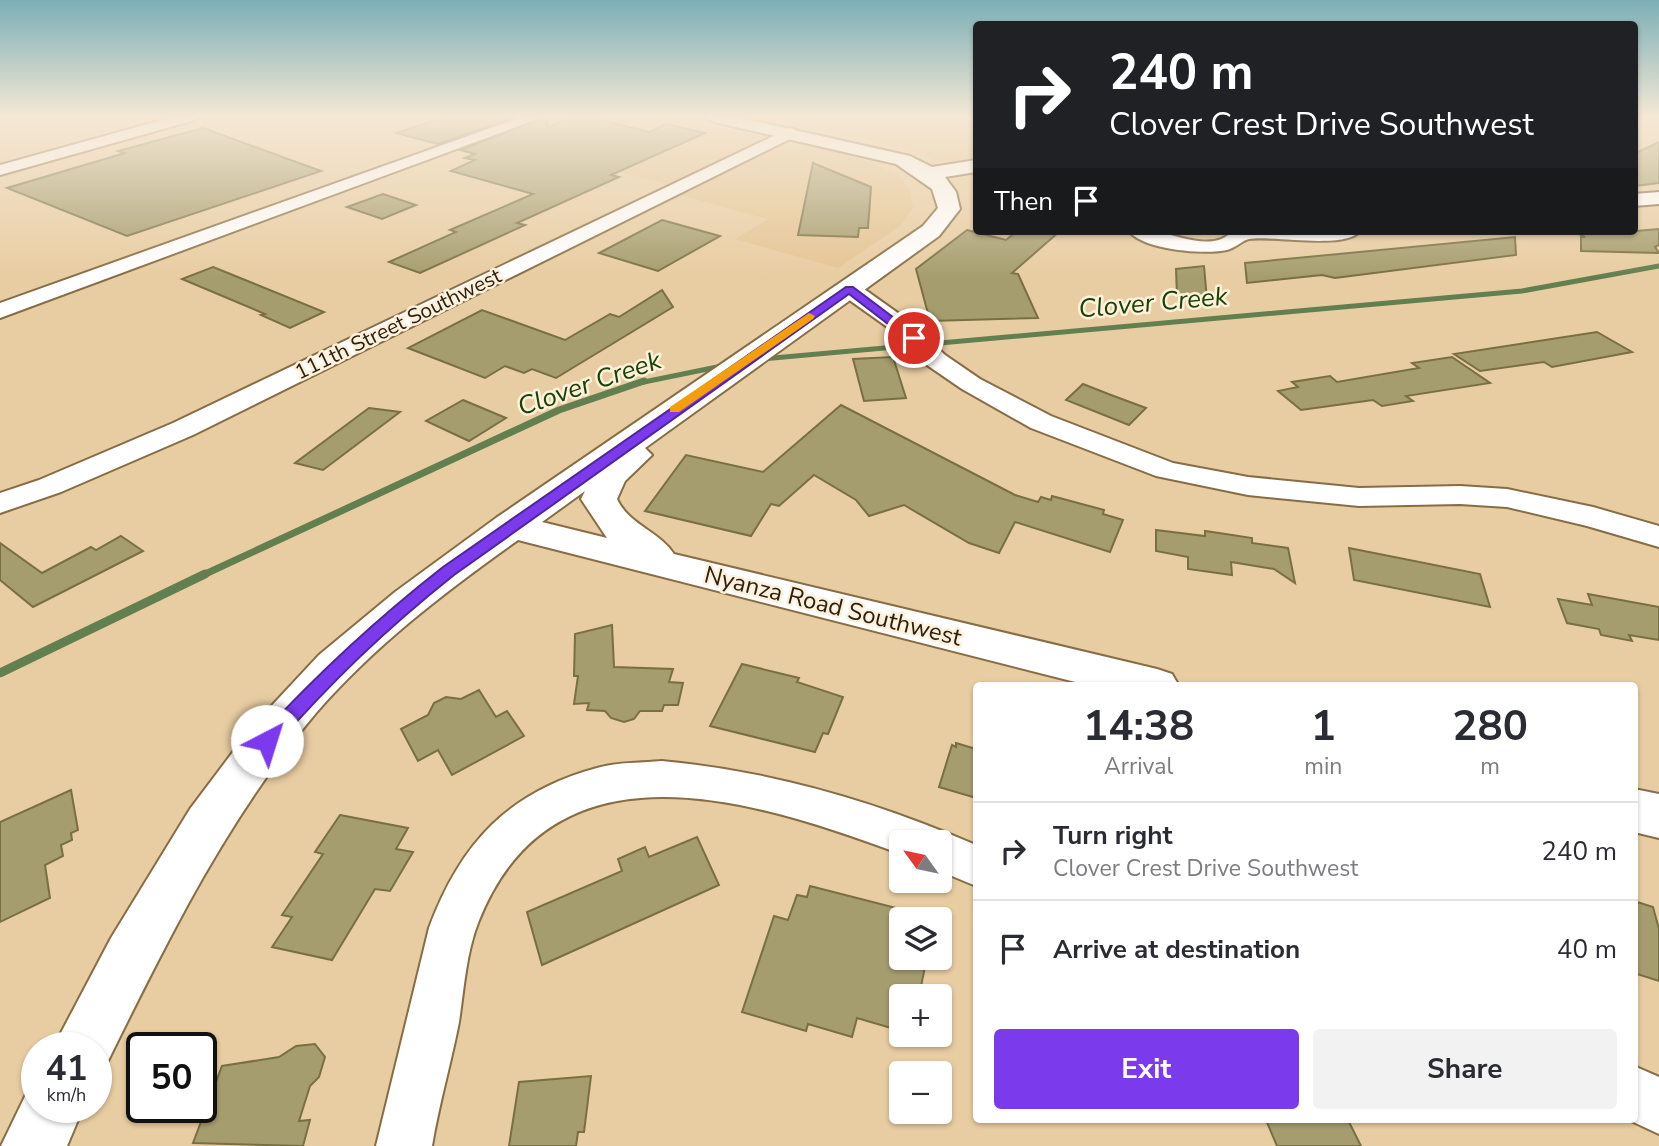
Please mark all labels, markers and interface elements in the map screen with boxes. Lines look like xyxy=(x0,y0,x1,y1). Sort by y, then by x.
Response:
text: 240 m xyxy=(1109,39,1253,106)
icon: right xyxy=(994,49,1085,140)
text: Clover Crest Drive Southwest xyxy=(1109,103,1534,146)
icon: arrive xyxy=(1067,182,1105,220)
text: Then xyxy=(994,184,1053,219)
street label: 111th Street Southwest xyxy=(290,261,507,386)
water label: Clover Creek xyxy=(1077,278,1230,326)
pin xyxy=(884,308,944,368)
icon: arrive xyxy=(895,319,933,357)
water label: Clover Creek xyxy=(513,342,667,424)
street label: Nyanza Road Southwest xyxy=(701,559,966,654)
text: 14:38 xyxy=(1083,698,1194,755)
text: 1 xyxy=(1311,698,1336,755)
text: 280 xyxy=(1452,698,1528,755)
position arrow xyxy=(230,704,304,778)
text: Arrival xyxy=(1104,751,1173,782)
text: min xyxy=(1304,751,1342,782)
text: m xyxy=(1480,751,1500,782)
text: Turn right xyxy=(1053,818,1172,853)
north arrow xyxy=(889,830,952,892)
map controls xyxy=(889,830,952,1124)
icon: right xyxy=(994,832,1032,870)
text: 240 m xyxy=(1541,834,1617,869)
text: Clover Crest Drive Southwest xyxy=(1053,853,1358,884)
button: layers xyxy=(889,907,952,970)
icon: arrive xyxy=(994,930,1032,968)
text: Arrive at destination xyxy=(1053,932,1300,967)
text: 40 m xyxy=(1557,932,1617,967)
button: + xyxy=(889,984,952,1047)
button: Exit xyxy=(994,1029,1299,1109)
button: Share xyxy=(1313,1029,1617,1109)
speed limit sign: 50 xyxy=(126,1032,217,1123)
text: 41 xyxy=(45,1045,88,1092)
button: − xyxy=(889,1061,952,1124)
text: km/h xyxy=(47,1083,86,1107)

